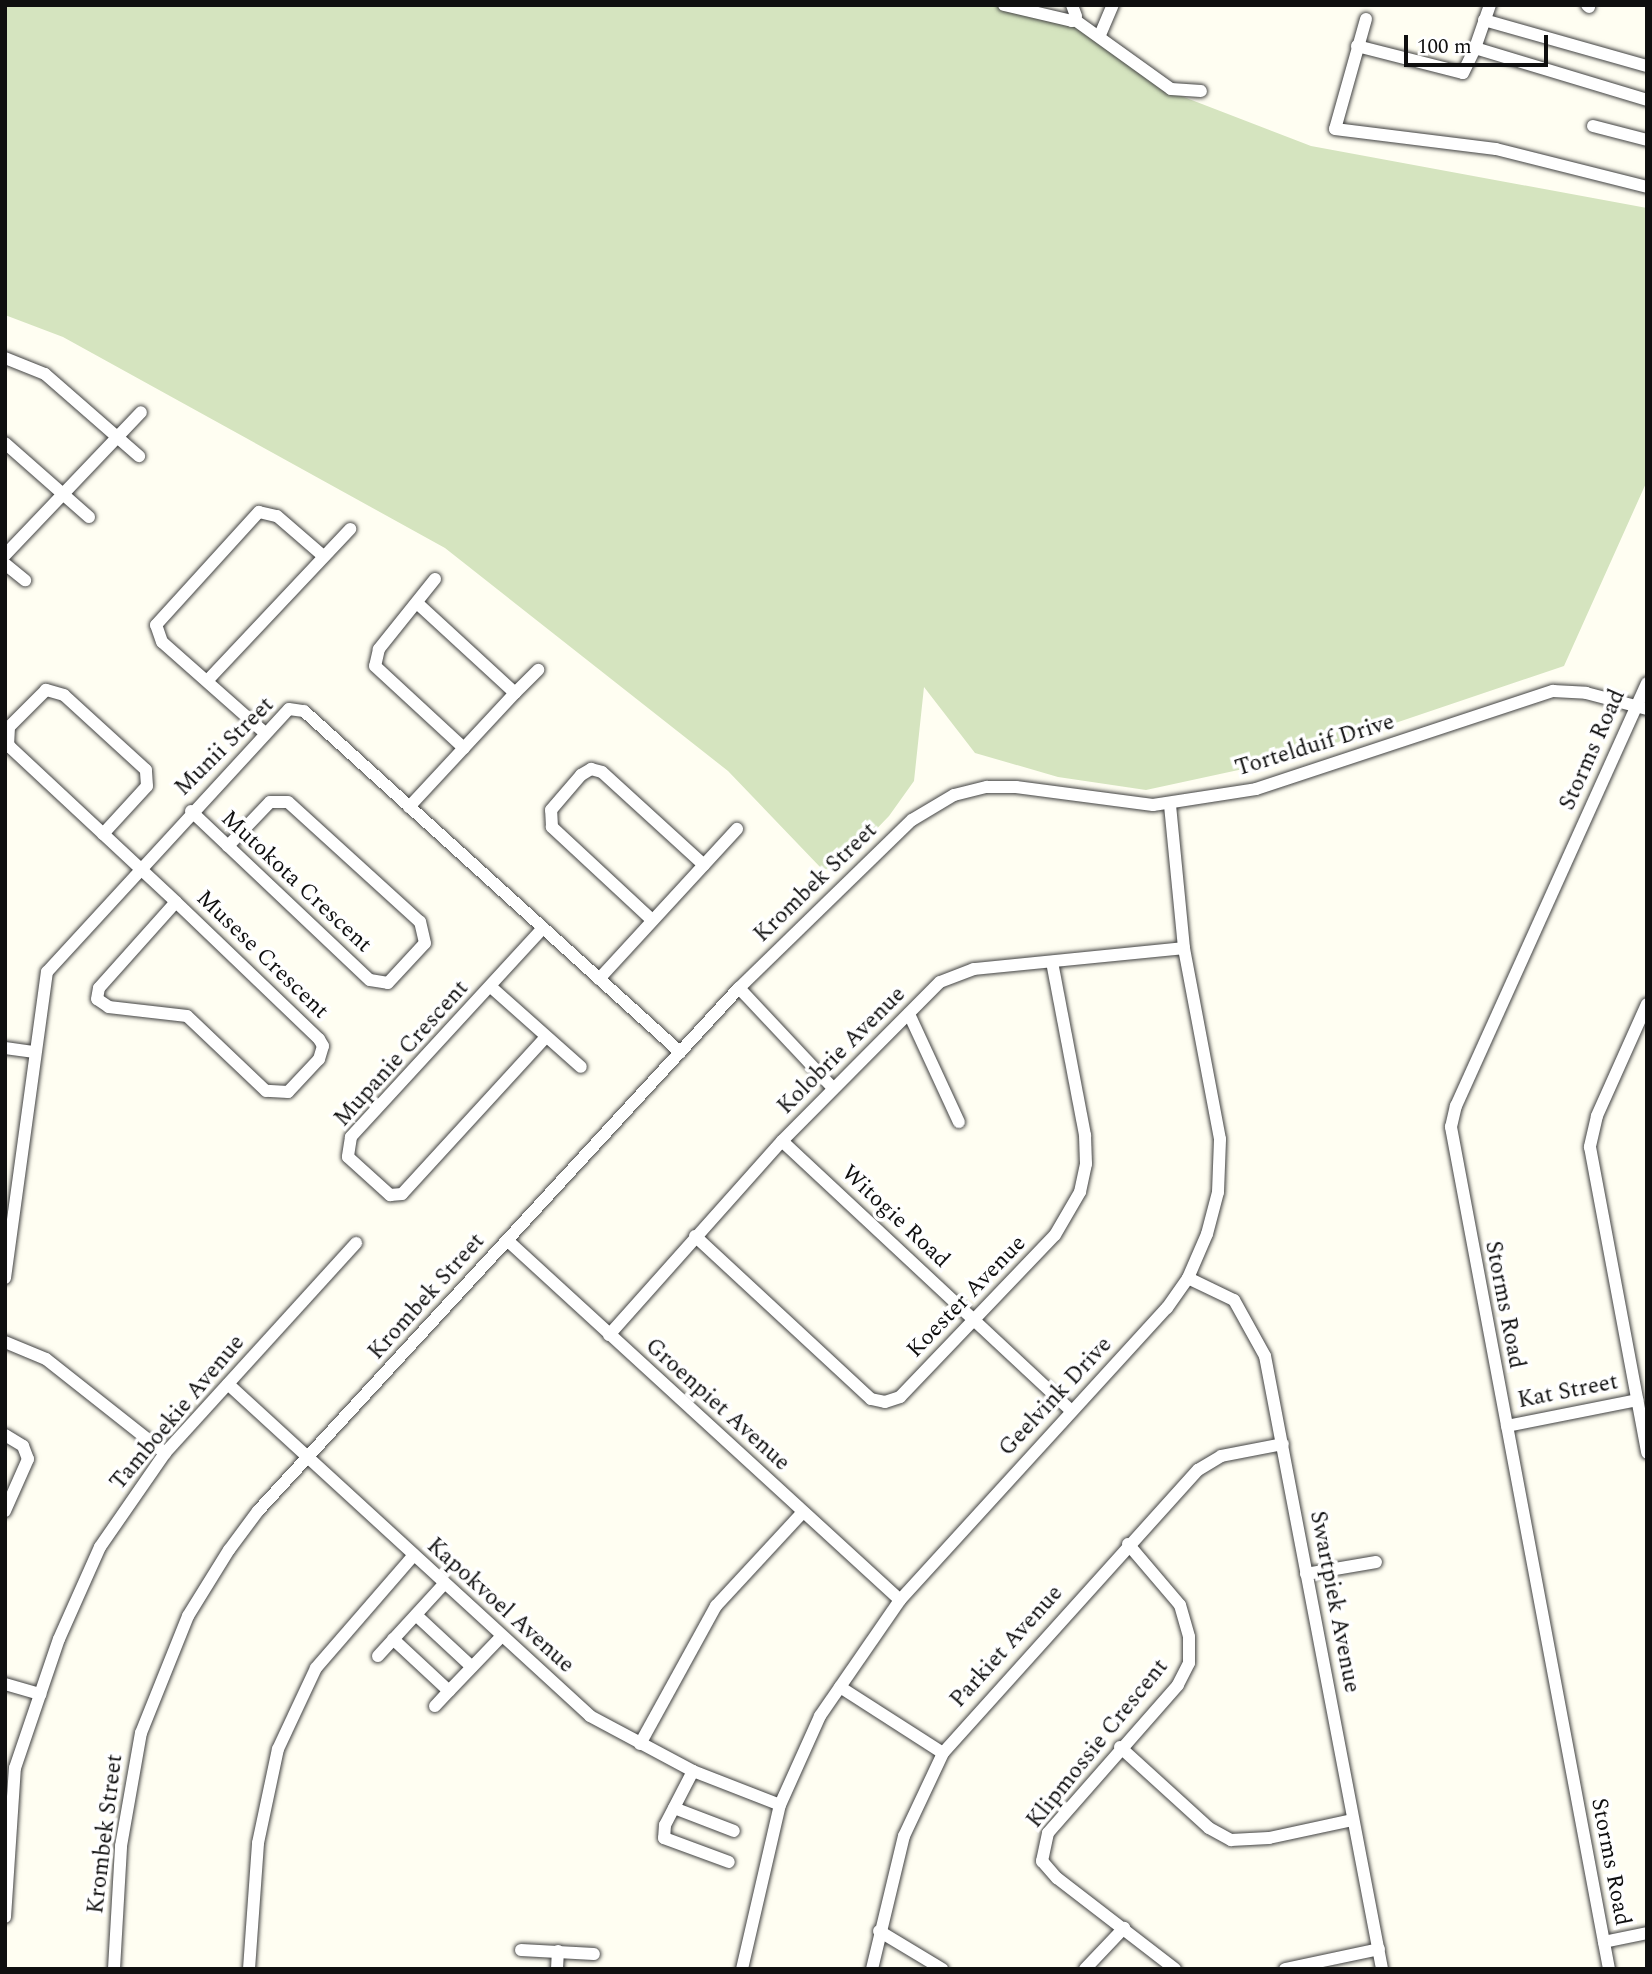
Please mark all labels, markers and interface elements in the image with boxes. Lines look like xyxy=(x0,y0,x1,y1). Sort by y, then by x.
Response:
scale bar xyxy=(1407,21,1550,65)
text: 100 m xyxy=(1417,31,1472,63)
street label: Storms Road xyxy=(1554,685,1632,815)
street label: Munii Street xyxy=(170,692,280,802)
street label: Tortelduif Drive xyxy=(1232,709,1398,783)
street label: Mutokota Crescent xyxy=(215,805,377,959)
street label: Krombek Street xyxy=(749,817,883,949)
street label: Musese Crescent xyxy=(190,885,334,1025)
street label: Mupanie Crescent xyxy=(329,975,475,1133)
street label: Kolobrie Avenue xyxy=(772,981,912,1121)
street label: Witogie Road xyxy=(835,1160,955,1274)
street label: Krombek Street xyxy=(363,1228,491,1366)
street label: Koester Avenue xyxy=(902,1230,1032,1364)
street label: Storms Road xyxy=(1478,1239,1530,1371)
street label: Tamboekie Avenue xyxy=(105,1330,251,1496)
street label: Geelvink Drive xyxy=(994,1332,1118,1462)
street label: Groenpiet Avenue xyxy=(639,1333,795,1477)
street label: Kat Street xyxy=(1516,1369,1620,1415)
street label: Swartpiek Avenue xyxy=(1303,1509,1365,1695)
street label: Kapokvoel Avenue xyxy=(421,1533,579,1679)
street label: Parkiet Avenue xyxy=(945,1580,1069,1714)
street label: Klipmossie Crescent xyxy=(1021,1654,1175,1834)
street label: Krombek Street xyxy=(83,1753,129,1915)
street label: Storms Road xyxy=(1584,1796,1636,1928)

